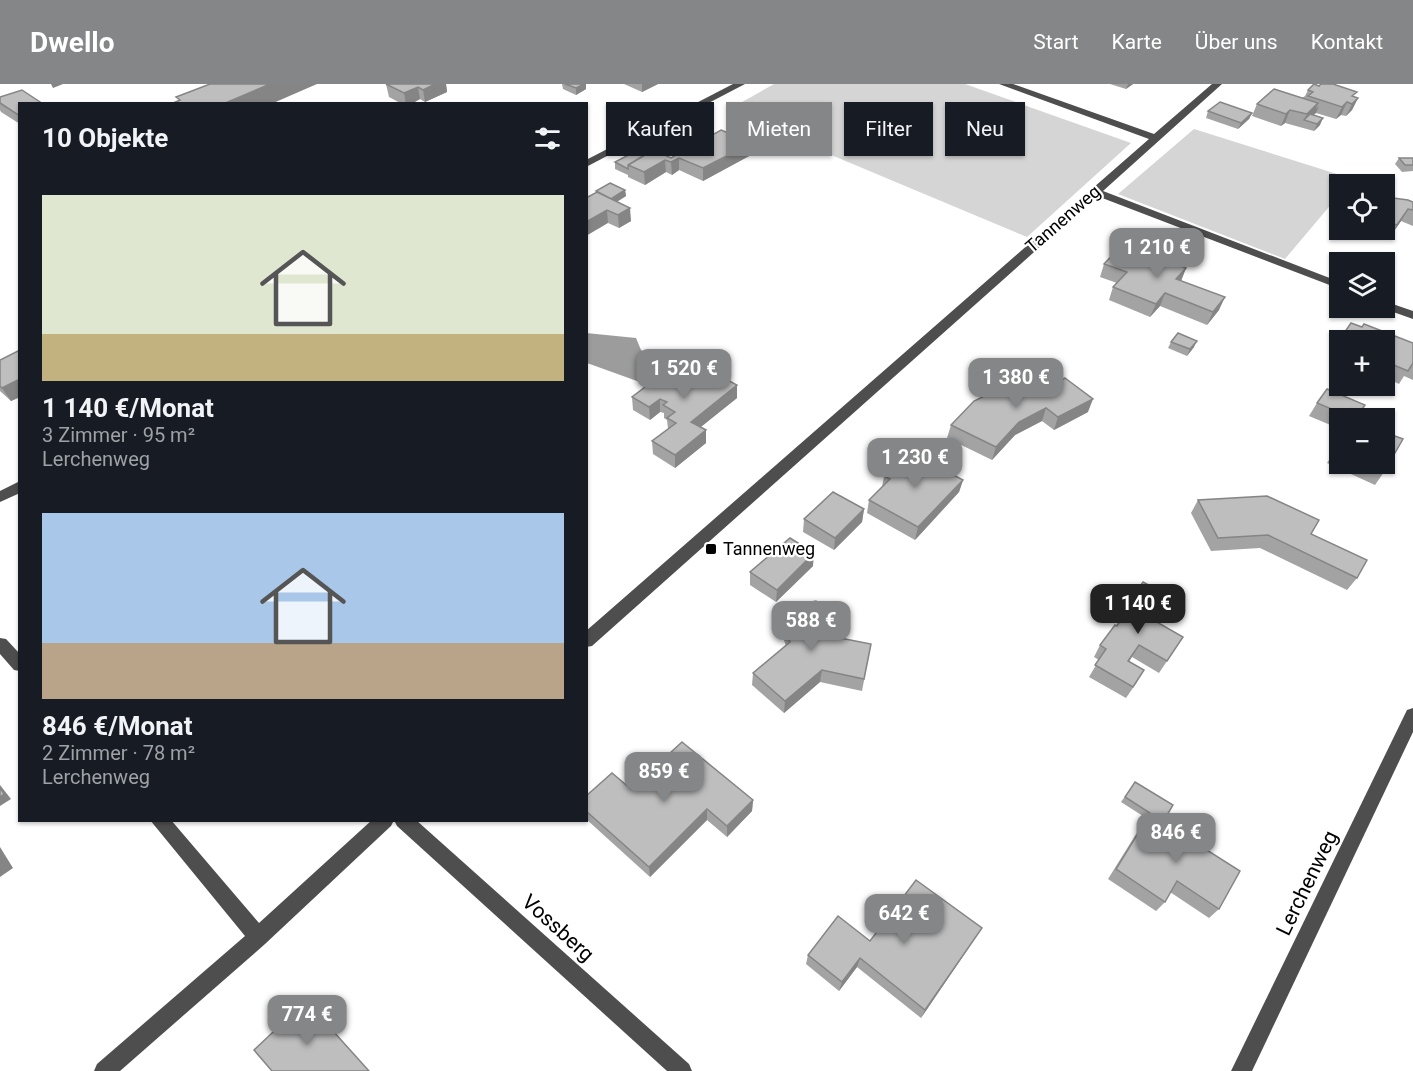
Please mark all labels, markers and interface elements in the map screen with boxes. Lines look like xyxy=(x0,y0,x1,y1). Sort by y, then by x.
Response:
text: Dwello xyxy=(30,26,115,59)
text: Start xyxy=(1033,30,1079,54)
text: Karte xyxy=(1112,30,1162,54)
text: Über uns xyxy=(1195,30,1278,54)
text: Kontakt xyxy=(1311,30,1383,54)
chip: Kaufen xyxy=(606,102,714,156)
chip: Mieten xyxy=(726,102,832,156)
chip: Filter xyxy=(844,102,933,156)
chip: Neu xyxy=(945,102,1025,156)
icon: filters xyxy=(531,122,564,155)
text: 10 Objekte xyxy=(42,123,168,153)
map controls xyxy=(1329,174,1395,474)
button: locate xyxy=(1329,174,1395,240)
street label: Tannenweg xyxy=(1021,180,1104,257)
pin: 1 210 € xyxy=(1102,228,1212,279)
icon: home xyxy=(249,234,357,342)
text: 1 210 € xyxy=(1123,235,1191,259)
button: layers xyxy=(1329,252,1395,318)
button: + xyxy=(1329,330,1395,396)
pin: 1 520 € xyxy=(629,349,739,400)
text: 1 520 € xyxy=(650,356,718,380)
pin: 1 380 € xyxy=(961,358,1071,409)
text: 1 380 € xyxy=(982,365,1050,389)
text: 1 140 €/Monat xyxy=(42,393,214,423)
button: − xyxy=(1329,408,1395,474)
text: 3 Zimmer · 95 m² xyxy=(42,423,195,447)
pin: 1 230 € xyxy=(860,438,970,489)
text: 1 230 € xyxy=(881,445,949,469)
text: Lerchenweg xyxy=(42,447,150,471)
place label: Tannenweg xyxy=(723,538,815,559)
marker: Tannenweg xyxy=(704,542,718,556)
icon: home xyxy=(249,552,357,660)
pin: 1 140 € xyxy=(1083,584,1193,635)
text: 1 140 € xyxy=(1104,591,1172,615)
pin: 588 € xyxy=(769,601,853,652)
text: 588 € xyxy=(786,608,836,632)
text: 846 €/Monat xyxy=(42,711,193,741)
text: 2 Zimmer · 78 m² xyxy=(42,741,195,765)
pin: 859 € xyxy=(622,752,706,803)
text: 859 € xyxy=(639,759,689,783)
text: Lerchenweg xyxy=(42,765,150,789)
pin: 846 € xyxy=(1134,813,1218,864)
text: 846 € xyxy=(1151,820,1201,844)
street label: Lerchenweg xyxy=(1271,827,1343,939)
street label: Vossberg xyxy=(517,890,599,966)
pin: 642 € xyxy=(862,894,946,945)
text: 642 € xyxy=(879,901,929,925)
pin: 774 € xyxy=(265,995,349,1046)
text: 774 € xyxy=(282,1002,332,1026)

